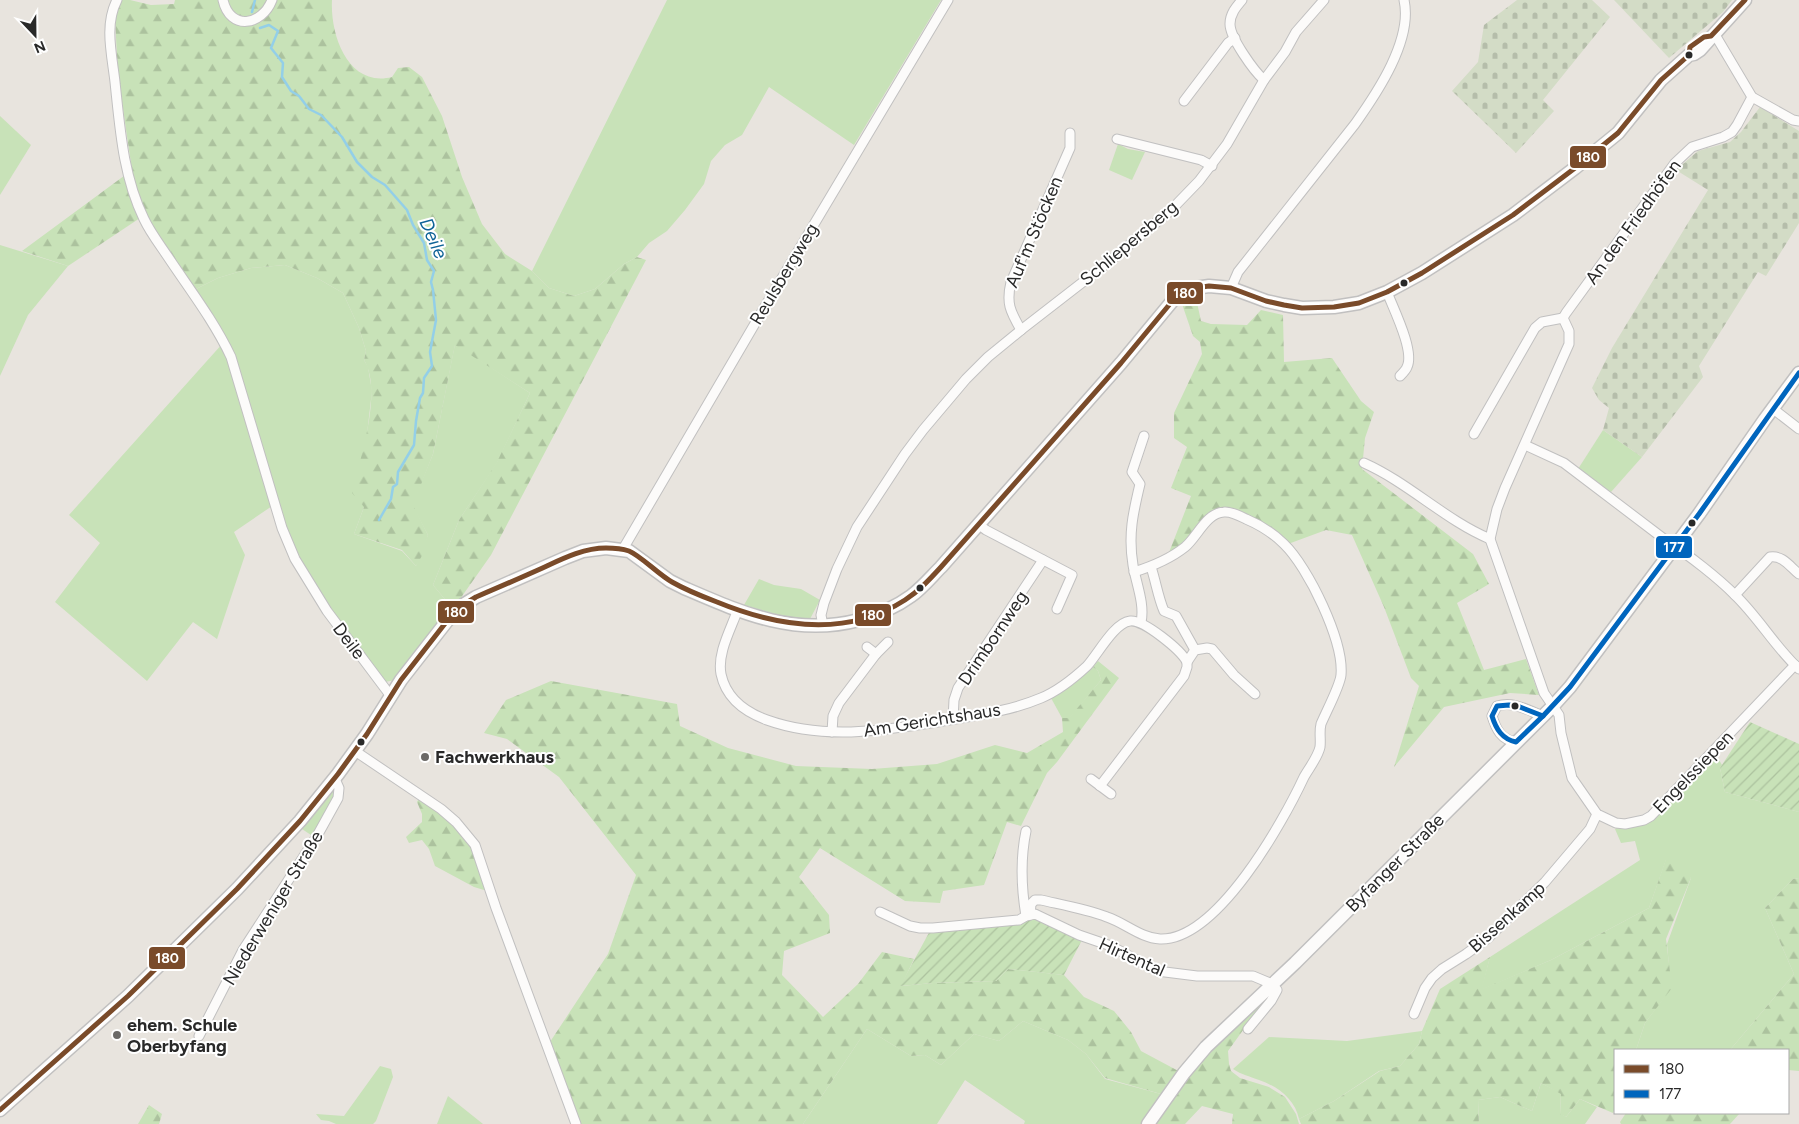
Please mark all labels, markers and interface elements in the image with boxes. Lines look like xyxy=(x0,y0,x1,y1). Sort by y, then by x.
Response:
north arrow xyxy=(10,10,60,60)
text: N xyxy=(31,37,48,56)
unlabelled marker xyxy=(1684,50,1694,60)
line badge: 180 xyxy=(1569,145,1607,169)
text: 180 xyxy=(1576,149,1600,166)
street label: An den Friedhöfen xyxy=(1580,155,1686,289)
street label: Auf'm Stöcken xyxy=(1001,173,1067,291)
street label: Schliepersberg xyxy=(1076,196,1182,290)
water label: Deile xyxy=(414,214,453,263)
street label: Reulsbergweg xyxy=(745,219,823,329)
unlabelled marker xyxy=(1399,278,1409,288)
line badge: 180 xyxy=(1166,281,1204,305)
text: 180 xyxy=(1173,285,1197,302)
unlabelled marker xyxy=(1687,518,1697,528)
line badge: 177 xyxy=(1655,535,1693,559)
text: 177 xyxy=(1663,539,1685,556)
unlabelled marker xyxy=(915,583,925,593)
street label: Drimbornweg xyxy=(953,587,1033,689)
line badge: 180 xyxy=(437,600,475,624)
line badge: 180 xyxy=(854,603,892,627)
text: 180 xyxy=(444,604,468,621)
text: 180 xyxy=(861,607,885,624)
street label: Deile xyxy=(328,618,370,664)
street label: Am Gerichtshaus xyxy=(862,698,1002,742)
unlabelled marker xyxy=(1510,701,1520,711)
street label: Engelssiepen xyxy=(1648,726,1738,818)
unlabelled marker xyxy=(356,737,366,747)
place label: Fachwerkhaus xyxy=(435,746,555,768)
marker: Fachwerkhaus xyxy=(419,751,431,763)
street label: Byfanger Straße xyxy=(1341,809,1449,917)
street label: Niederweniger Straße xyxy=(218,827,328,989)
street label: Bissenkamp xyxy=(1464,877,1550,957)
street label: Hirtental xyxy=(1095,933,1169,981)
line badge: 180 xyxy=(148,946,186,970)
text: 180 xyxy=(155,950,179,967)
place label: ehem. Schule Oberbyfang xyxy=(127,1014,237,1057)
marker: ehem. Schule Oberbyfang xyxy=(111,1029,123,1041)
legend xyxy=(1614,1049,1789,1114)
text: 180 xyxy=(1659,1060,1684,1078)
text: 177 xyxy=(1659,1085,1681,1103)

